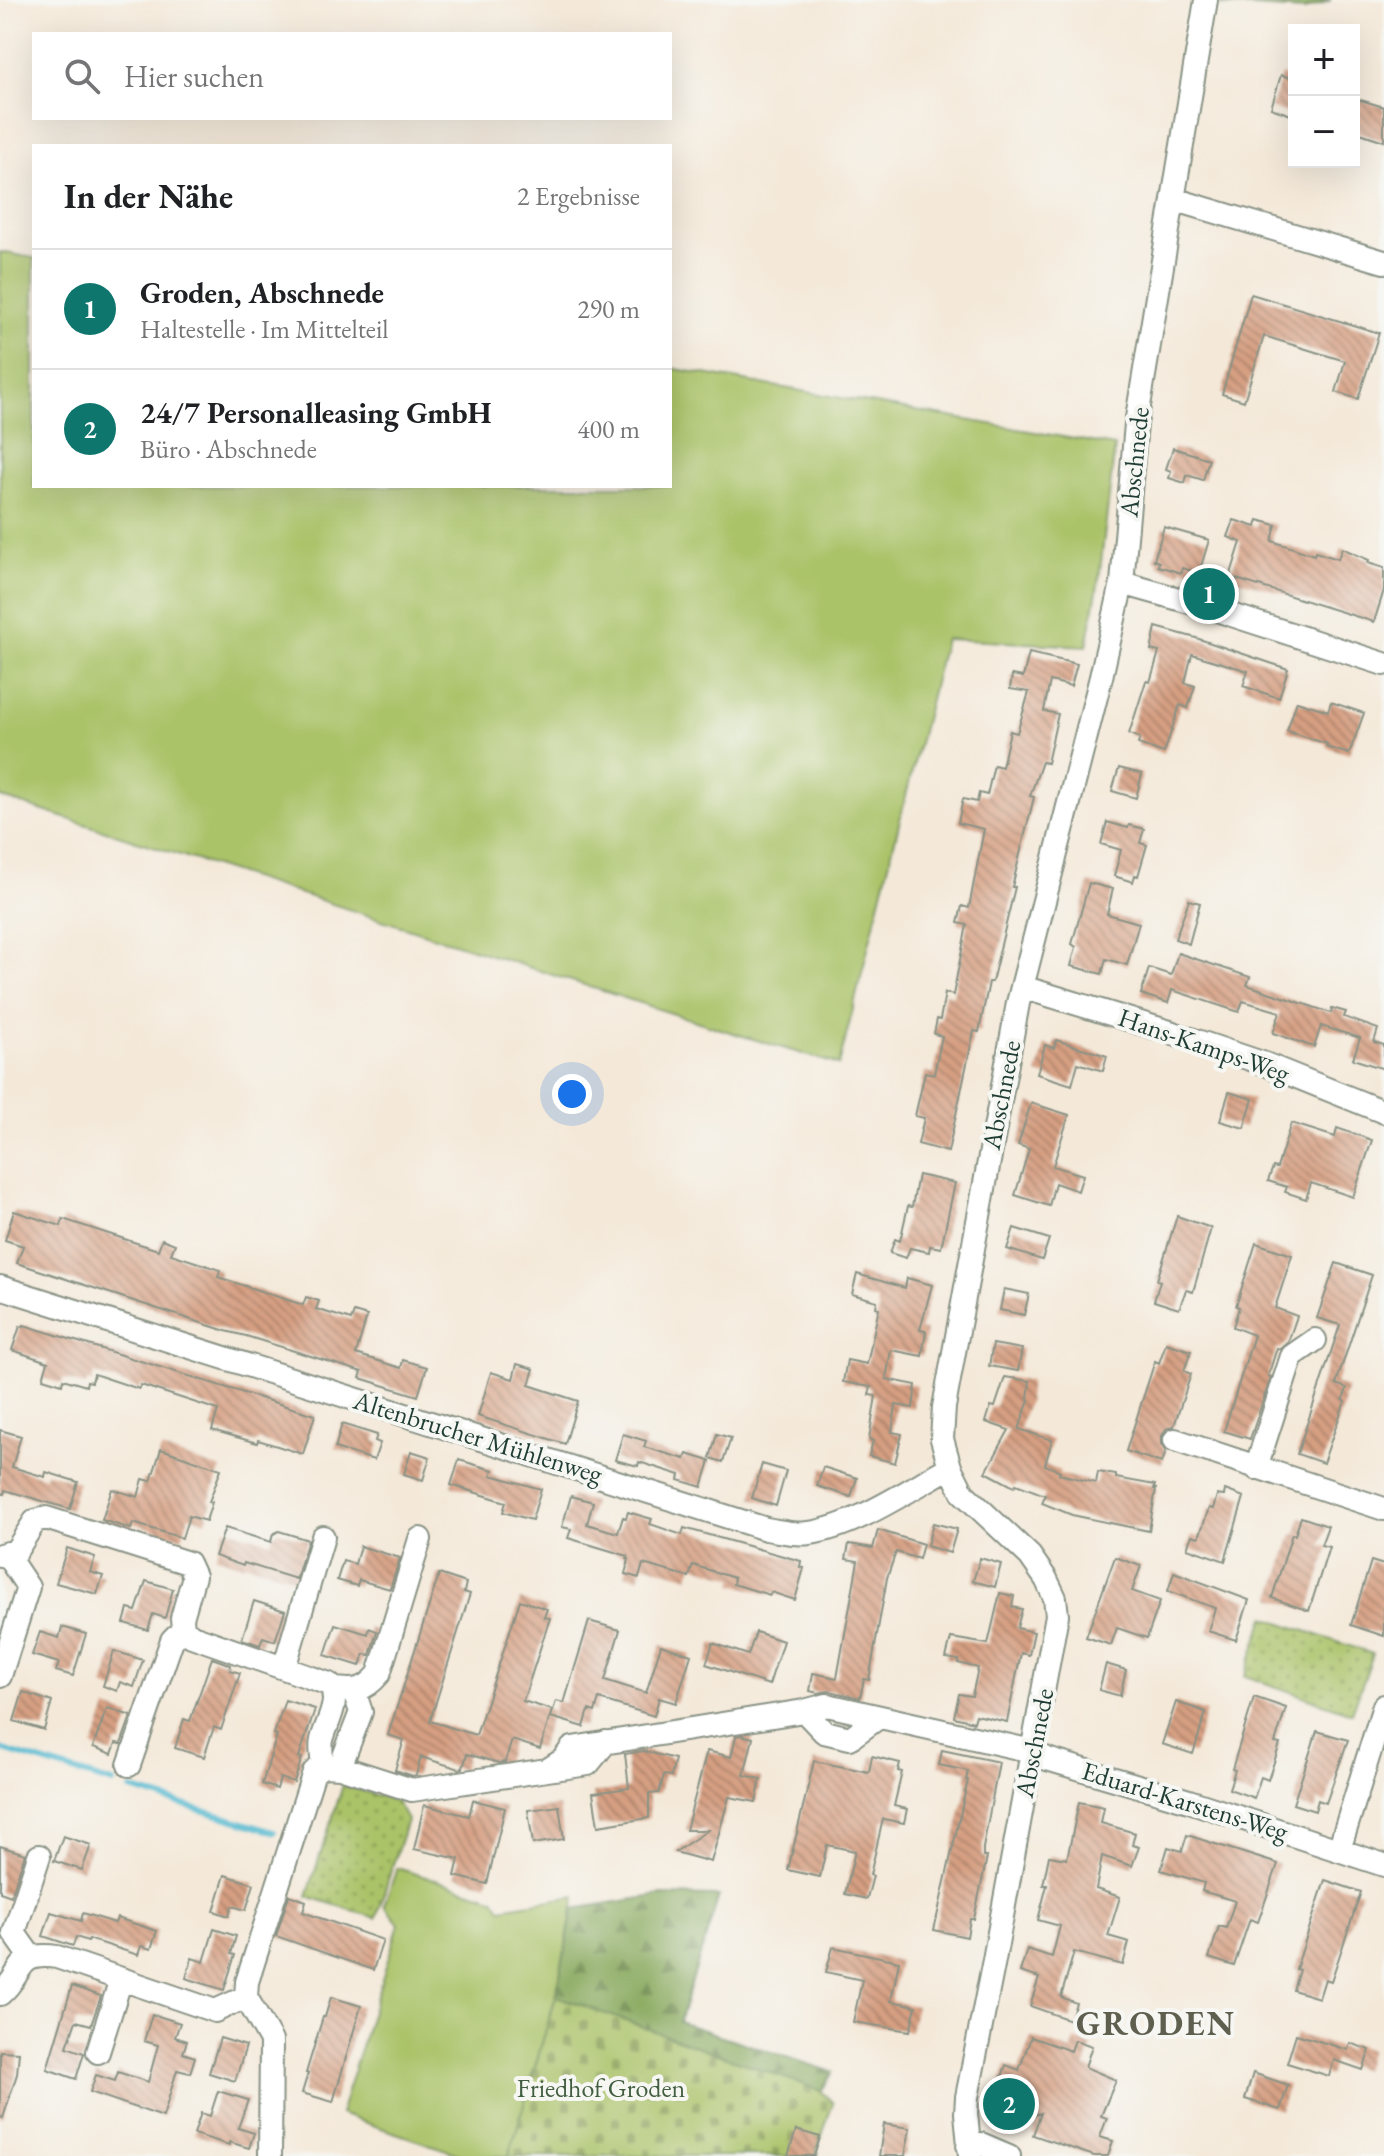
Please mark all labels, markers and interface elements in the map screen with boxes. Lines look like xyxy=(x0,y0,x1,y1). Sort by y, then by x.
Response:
map controls xyxy=(1288,24,1360,168)
button: + xyxy=(1288,24,1360,96)
search box xyxy=(32,32,672,120)
icon: search xyxy=(60,54,104,98)
text: Hier suchen xyxy=(124,57,264,96)
button: − xyxy=(1288,96,1360,168)
text: In der Nähe xyxy=(64,174,233,218)
text: 2 Ergebnisse xyxy=(517,179,640,213)
text: Groden, Abschnede xyxy=(140,273,384,312)
text: 1 xyxy=(83,292,97,326)
text: 290 m xyxy=(577,292,640,326)
text: Haltestelle · Im Mittelteil xyxy=(140,312,389,346)
text: 24/7 Personalleasing GmbH xyxy=(140,393,492,432)
street label: Abschnede xyxy=(1111,405,1157,520)
text: 2 xyxy=(83,412,97,446)
text: 400 m xyxy=(577,412,640,446)
text: Büro · Abschnede xyxy=(140,432,317,466)
pin: 1 xyxy=(1183,564,1235,624)
street label: Hans-Kamps-Weg xyxy=(1114,1000,1295,1090)
street label: Abschnede xyxy=(974,1037,1028,1154)
your location xyxy=(552,1074,592,1114)
street label: Altenbrucher Mühlenweg xyxy=(348,1383,607,1491)
street label: Abschnede xyxy=(1007,1685,1061,1802)
street label: Eduard-Karstens-Weg xyxy=(1078,1753,1293,1849)
district label: GRODEN xyxy=(1076,2001,1236,2045)
park label: Friedhof Groden xyxy=(517,2071,686,2105)
pin: 2 xyxy=(983,2074,1035,2134)

